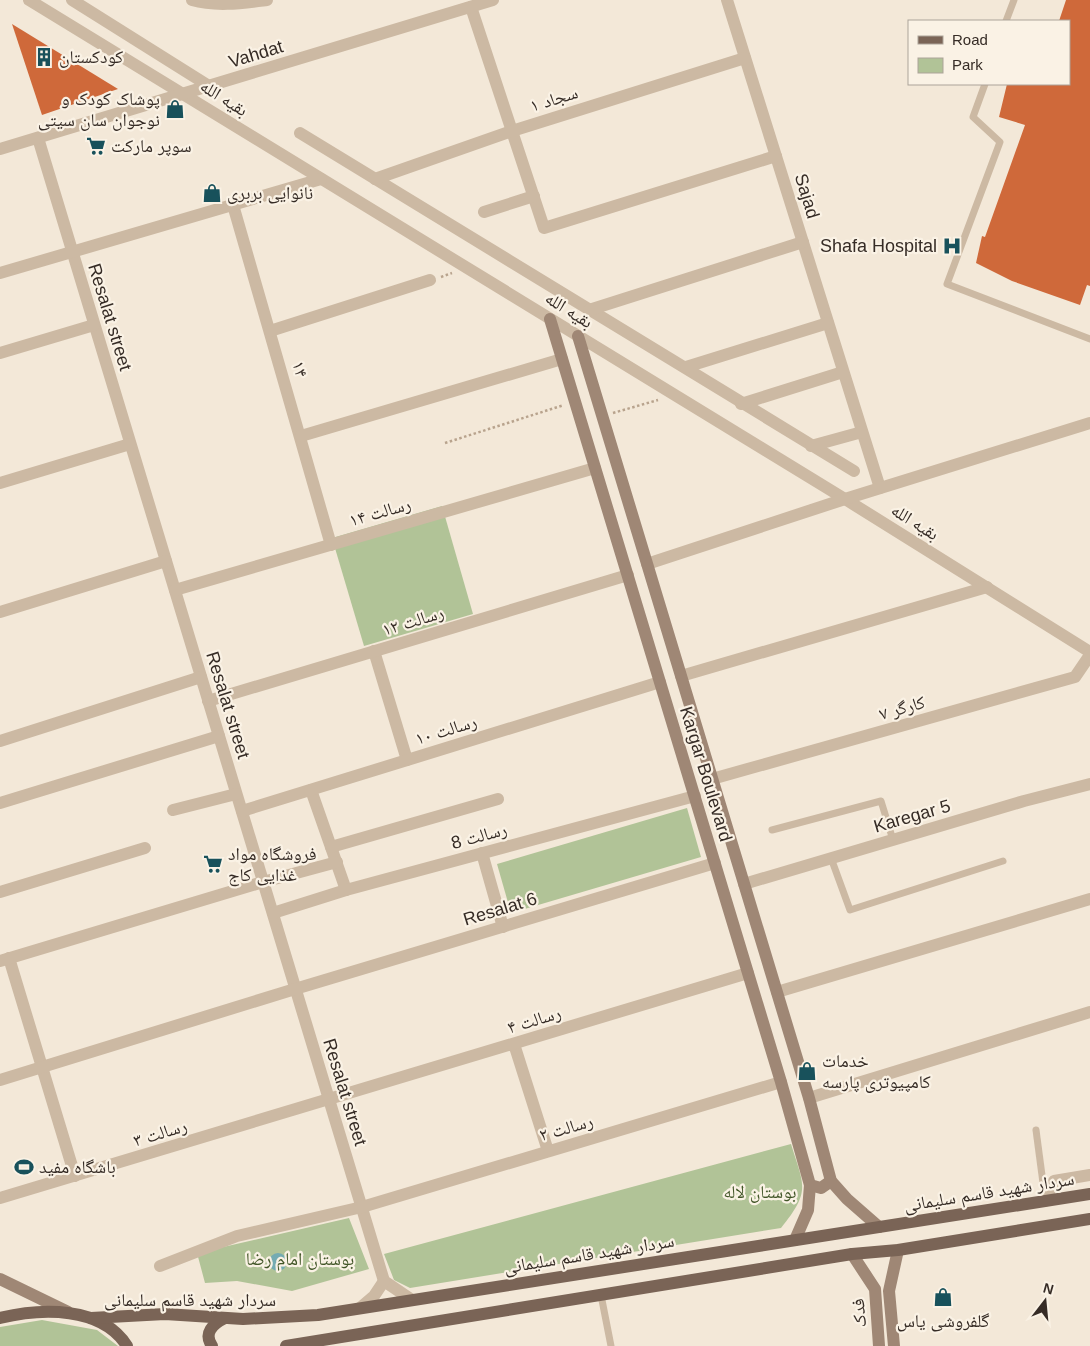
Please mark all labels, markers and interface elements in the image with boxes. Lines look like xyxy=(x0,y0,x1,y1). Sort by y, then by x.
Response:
legend xyxy=(908,20,1070,85)
text: Road xyxy=(952,31,988,48)
street label: Vahdat xyxy=(226,36,286,72)
building icon: کودکستان xyxy=(33,46,55,68)
place label: کودکستان xyxy=(59,47,124,68)
text: Park xyxy=(952,56,983,73)
street label: بقیه الله xyxy=(196,76,251,121)
street label: سجاد ۱ xyxy=(528,82,580,116)
place label: پوشاک کودک و نوجوان سان سیتی xyxy=(38,89,160,131)
shop icon: پوشاک کودک و نوجوان سان سیتی xyxy=(164,98,186,120)
supermarket icon: سوپر مارکت xyxy=(85,135,107,157)
place label: سوپر مارکت xyxy=(111,136,192,157)
street label: Sajad xyxy=(791,171,823,221)
shop icon: نانوایی بربری xyxy=(201,182,223,204)
place label: نانوایی بربری xyxy=(227,183,313,204)
hospital icon: Shafa Hospital xyxy=(941,235,963,257)
place label: Shafa Hospital xyxy=(820,236,937,256)
street label: Resalat street xyxy=(84,261,136,373)
street label: بقیه الله xyxy=(541,288,596,333)
street label: ۱۴ xyxy=(288,358,312,380)
street label: رسالت ۱۴ xyxy=(347,494,413,530)
street label: بقیه الله xyxy=(887,500,942,545)
street label: رسالت ۱۲ xyxy=(380,602,446,640)
street label: Resalat street xyxy=(202,649,254,761)
street label: کارگر ۷ xyxy=(877,692,928,724)
street label: Kargar Boulevard xyxy=(676,704,736,844)
street label: رسالت ۱۰ xyxy=(413,711,479,749)
street label: Karegar 5 xyxy=(871,795,953,837)
street label: رسالت 8 xyxy=(449,819,509,853)
place label: فروشگاه مواد غذایی کاج xyxy=(228,844,317,887)
supermarket icon: فروشگاه مواد غذایی کاج xyxy=(202,853,224,875)
street label: Resalat 6 xyxy=(461,888,539,930)
street label: رسالت ۴ xyxy=(505,1002,563,1038)
street label: Resalat street xyxy=(319,1036,371,1148)
place label: خدمات کامپیوتری پارسه xyxy=(822,1051,931,1093)
shop icon: خدمات کامپیوتری پارسه xyxy=(796,1060,818,1082)
street label: رسالت ۲ xyxy=(537,1111,595,1145)
street label: رسالت ۳ xyxy=(131,1115,189,1151)
sports icon: باشگاه مفید xyxy=(13,1156,35,1178)
place label: باشگاه مفید xyxy=(39,1157,116,1178)
street label: سردار شهید قاسم سلیمانی xyxy=(902,1169,1076,1217)
park label: بوستان لاله xyxy=(723,1182,797,1203)
street label: سردار شهید قاسم سلیمانی xyxy=(502,1231,676,1279)
park label: بوستان امام رضا xyxy=(246,1249,354,1271)
north arrow xyxy=(1020,1276,1070,1326)
text: N xyxy=(1042,1279,1056,1298)
shop icon: گلفروشی یاس xyxy=(932,1286,954,1308)
street label: سردار شهید قاسم سلیمانی xyxy=(104,1290,276,1312)
street label: فدک xyxy=(848,1298,870,1328)
place label: گلفروشی یاس xyxy=(897,1311,990,1332)

